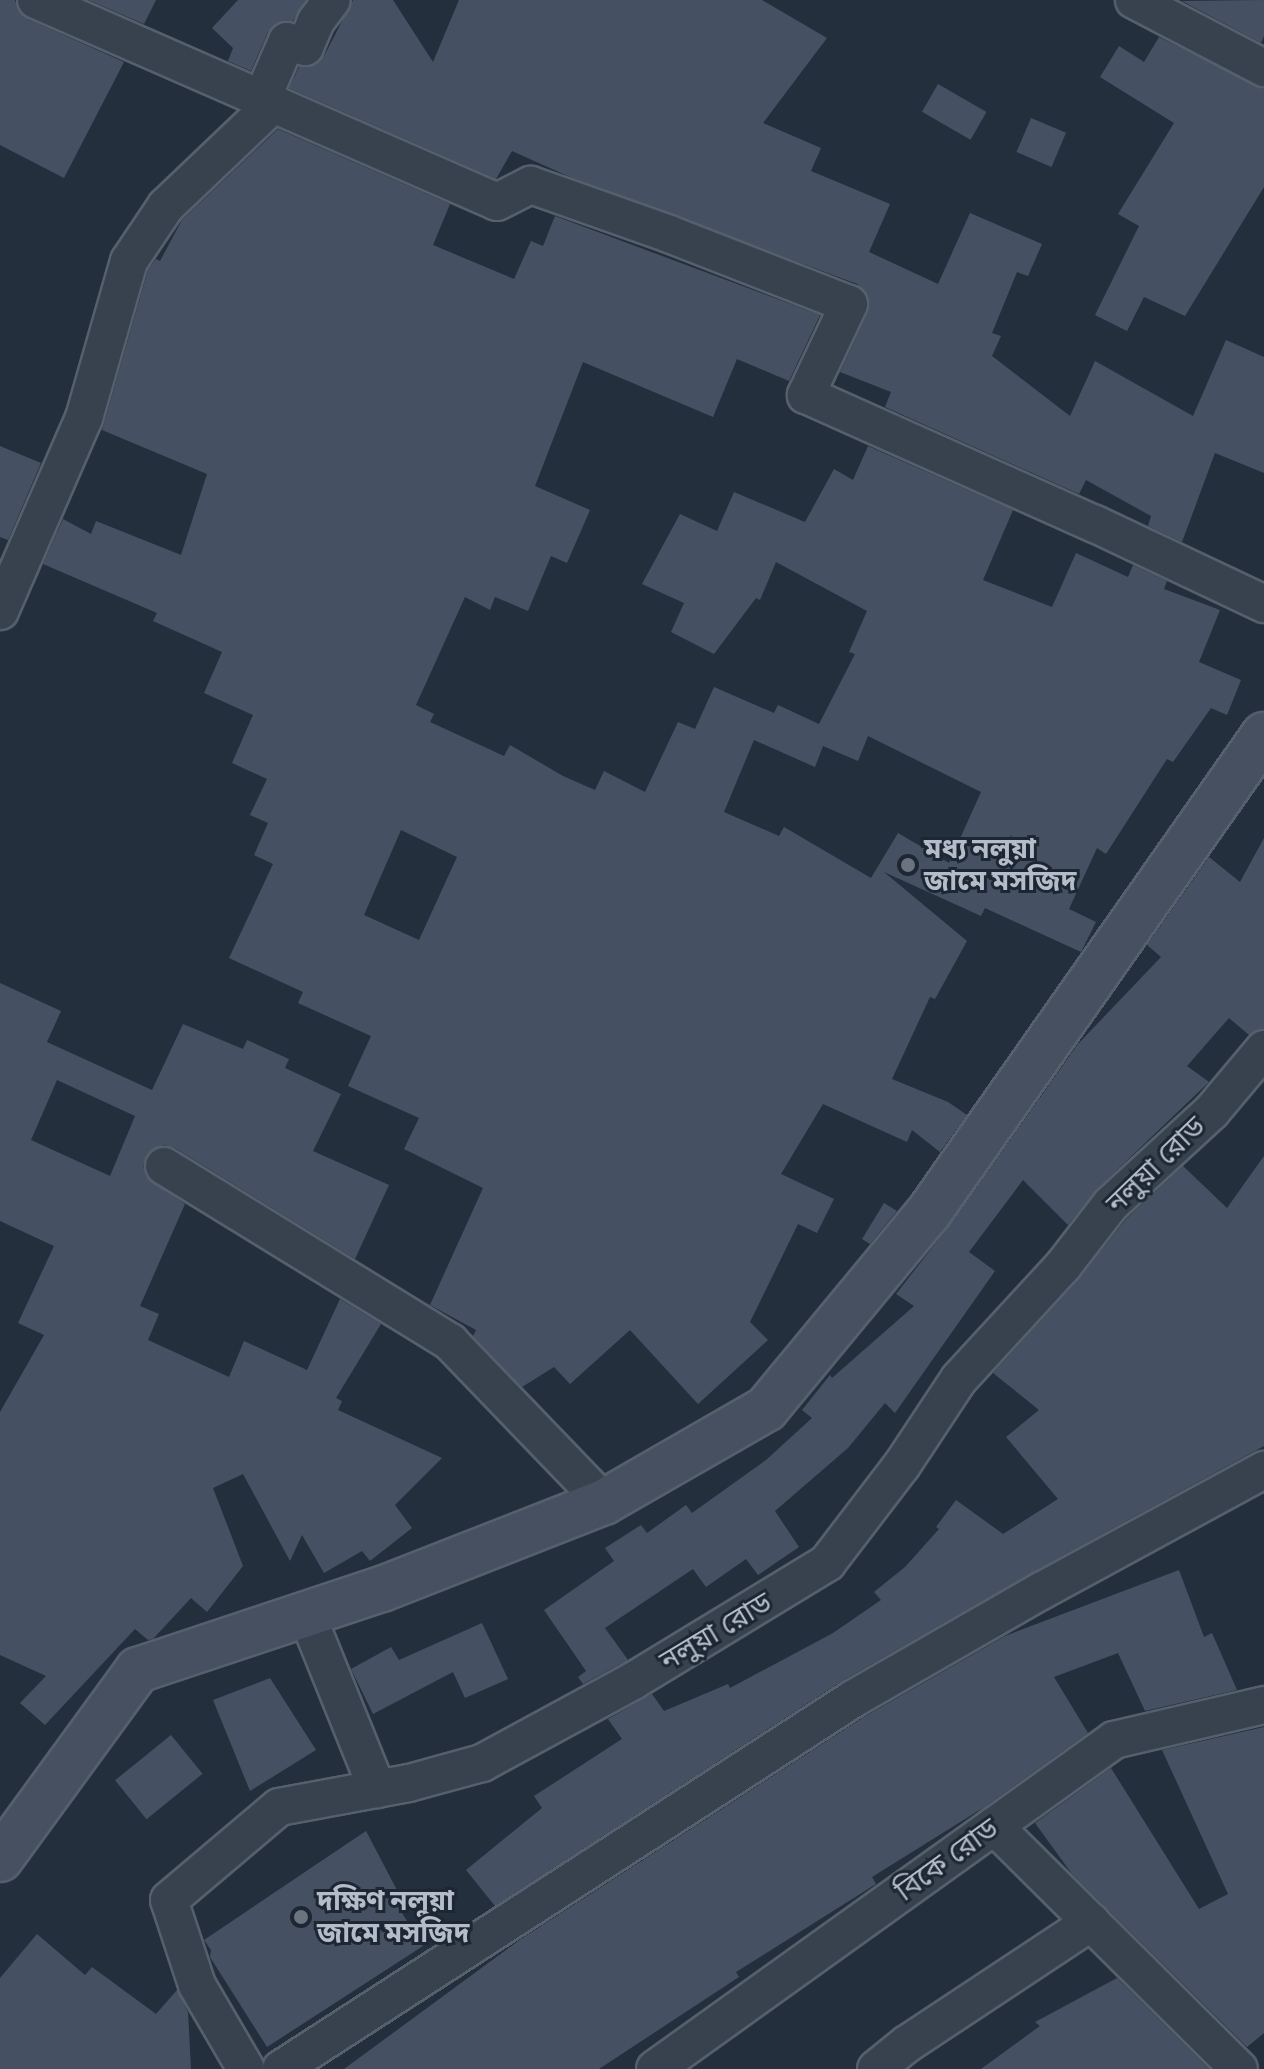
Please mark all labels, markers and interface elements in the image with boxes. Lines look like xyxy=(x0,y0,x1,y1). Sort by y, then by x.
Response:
place label: মধ্য নলুয়া জামে মসজিদ xyxy=(924,832,1076,898)
marker: মধ্য নলুয়া জামে মসজিদ xyxy=(899,856,917,874)
street label: নলুয়া রোড xyxy=(1100,1110,1212,1220)
street label: নলুয়া রোড xyxy=(654,1586,778,1678)
street label: বিকে রোড xyxy=(889,1812,1005,1908)
place label: দক্ষিণ নলুয়া জামে মসজিদ xyxy=(317,1884,469,1950)
marker: দক্ষিণ নলুয়া জামে মসজিদ xyxy=(292,1908,310,1926)

